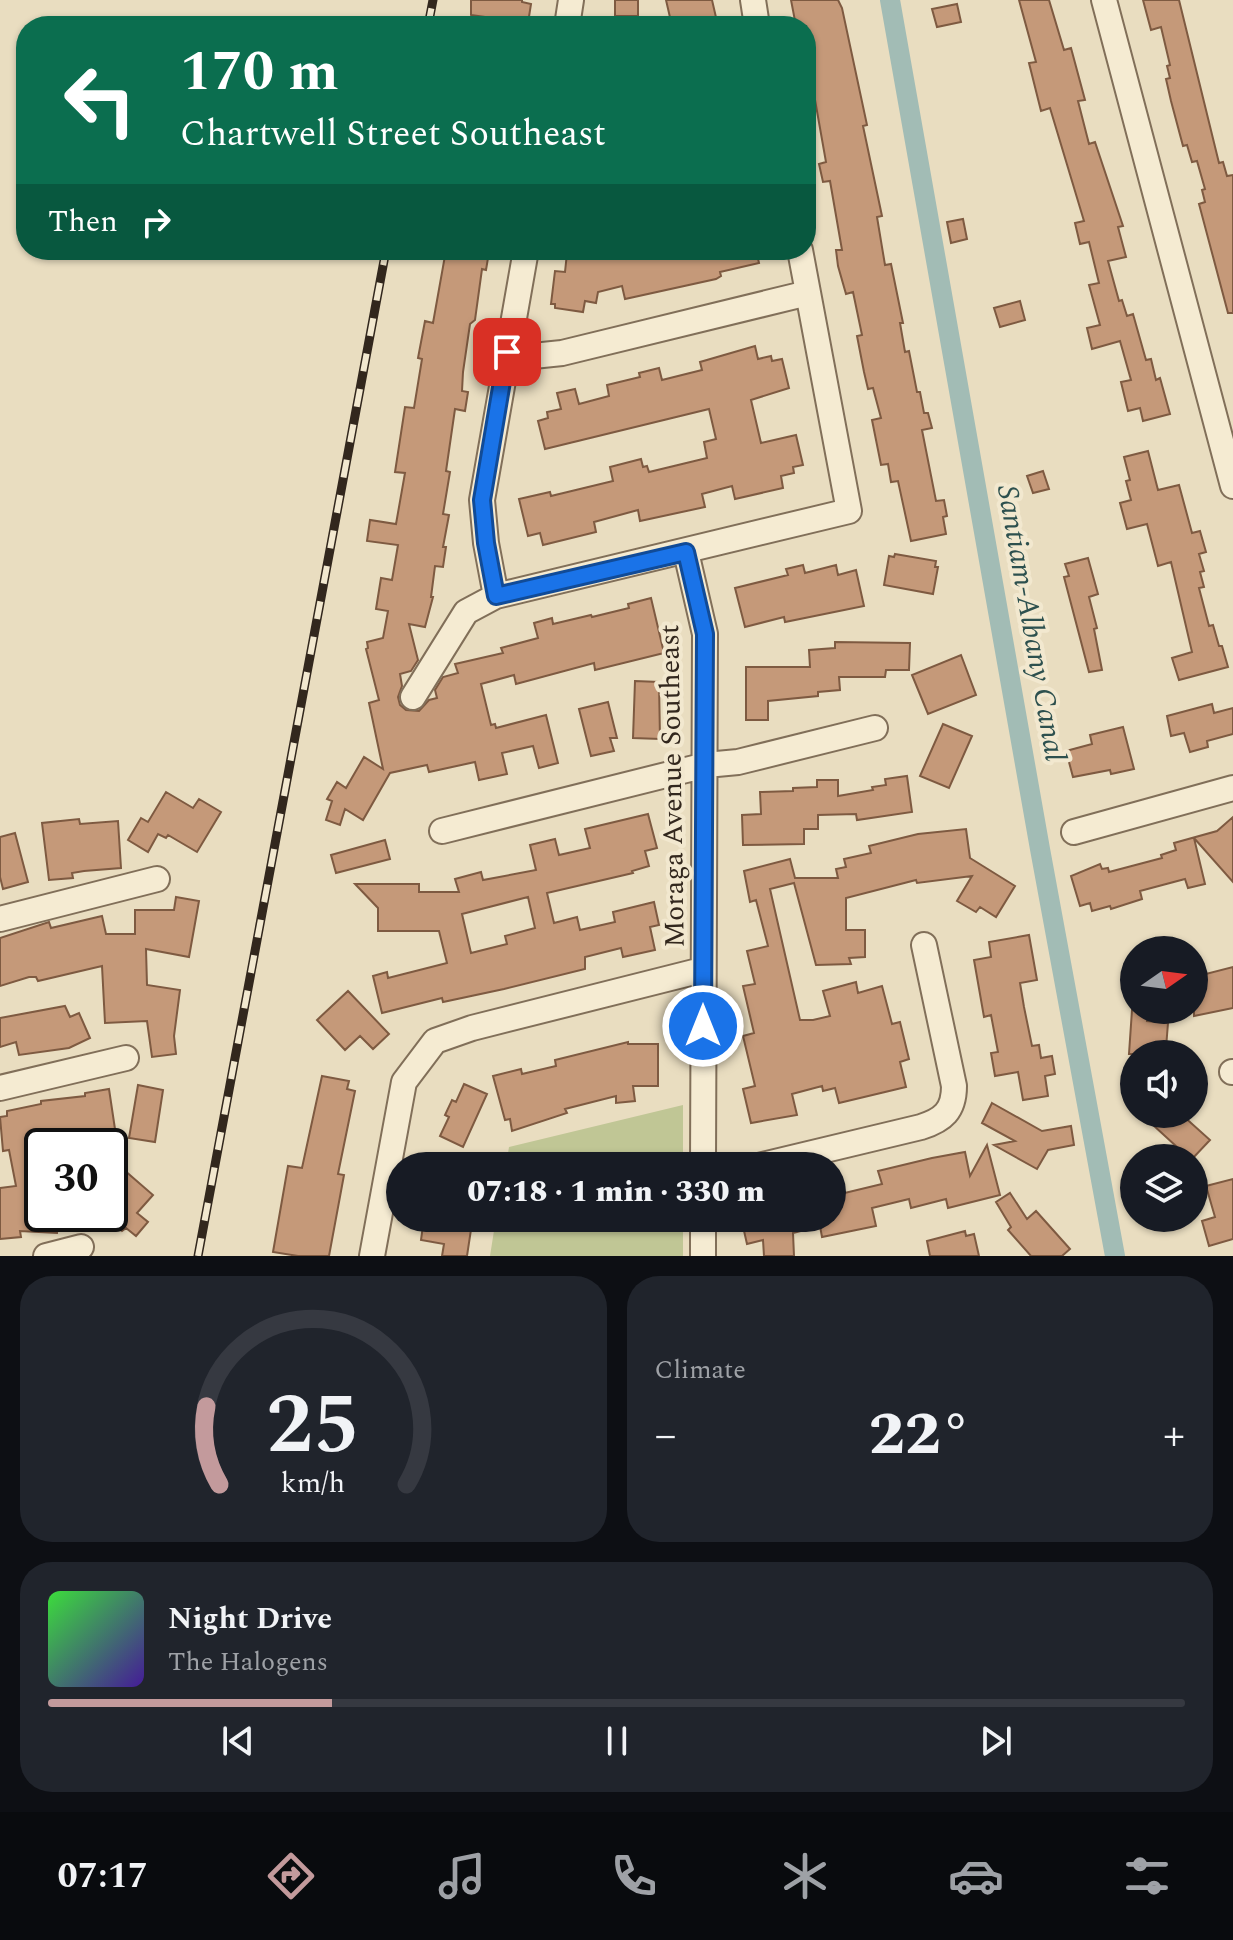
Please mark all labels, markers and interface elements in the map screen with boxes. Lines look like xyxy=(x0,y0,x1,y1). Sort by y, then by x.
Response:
text: 170 m xyxy=(180,30,339,115)
icon: left xyxy=(48,48,152,152)
text: Chartwell Street Southeast xyxy=(180,107,606,162)
text: Then xyxy=(48,199,118,245)
icon: right xyxy=(134,200,178,244)
pin xyxy=(473,318,541,386)
icon: arrive xyxy=(485,330,529,374)
water label: Santiam-Albany Canal xyxy=(984,481,1078,765)
street label: Moraga Avenue Southeast xyxy=(648,624,697,948)
north arrow xyxy=(1120,936,1208,1024)
map controls xyxy=(1120,936,1208,1232)
position arrow xyxy=(661,984,745,1068)
button: sound xyxy=(1120,1040,1208,1128)
speed limit sign: 30 xyxy=(24,1128,128,1232)
button: layers xyxy=(1120,1144,1208,1232)
text: 07:18 · 1 min · 330 m xyxy=(467,1169,765,1215)
text: Climate xyxy=(655,1350,746,1390)
text: 25 xyxy=(267,1363,360,1490)
text: 22° xyxy=(869,1389,971,1481)
text: − xyxy=(655,1402,677,1469)
text: + xyxy=(1163,1402,1185,1469)
text: km/h xyxy=(281,1462,345,1505)
text: Night Drive xyxy=(168,1596,332,1642)
text: The Halogens xyxy=(168,1642,328,1682)
icon: previous xyxy=(216,1719,260,1763)
icon: pause xyxy=(595,1719,639,1763)
icon: next xyxy=(974,1719,1018,1763)
icon: directions xyxy=(263,1848,319,1904)
icon: music xyxy=(434,1848,490,1904)
icon: phone xyxy=(606,1848,662,1904)
icon: climate xyxy=(777,1848,833,1904)
icon: car xyxy=(948,1848,1004,1904)
icon: filters xyxy=(1119,1848,1175,1904)
text: 07:17 xyxy=(58,1849,148,1904)

